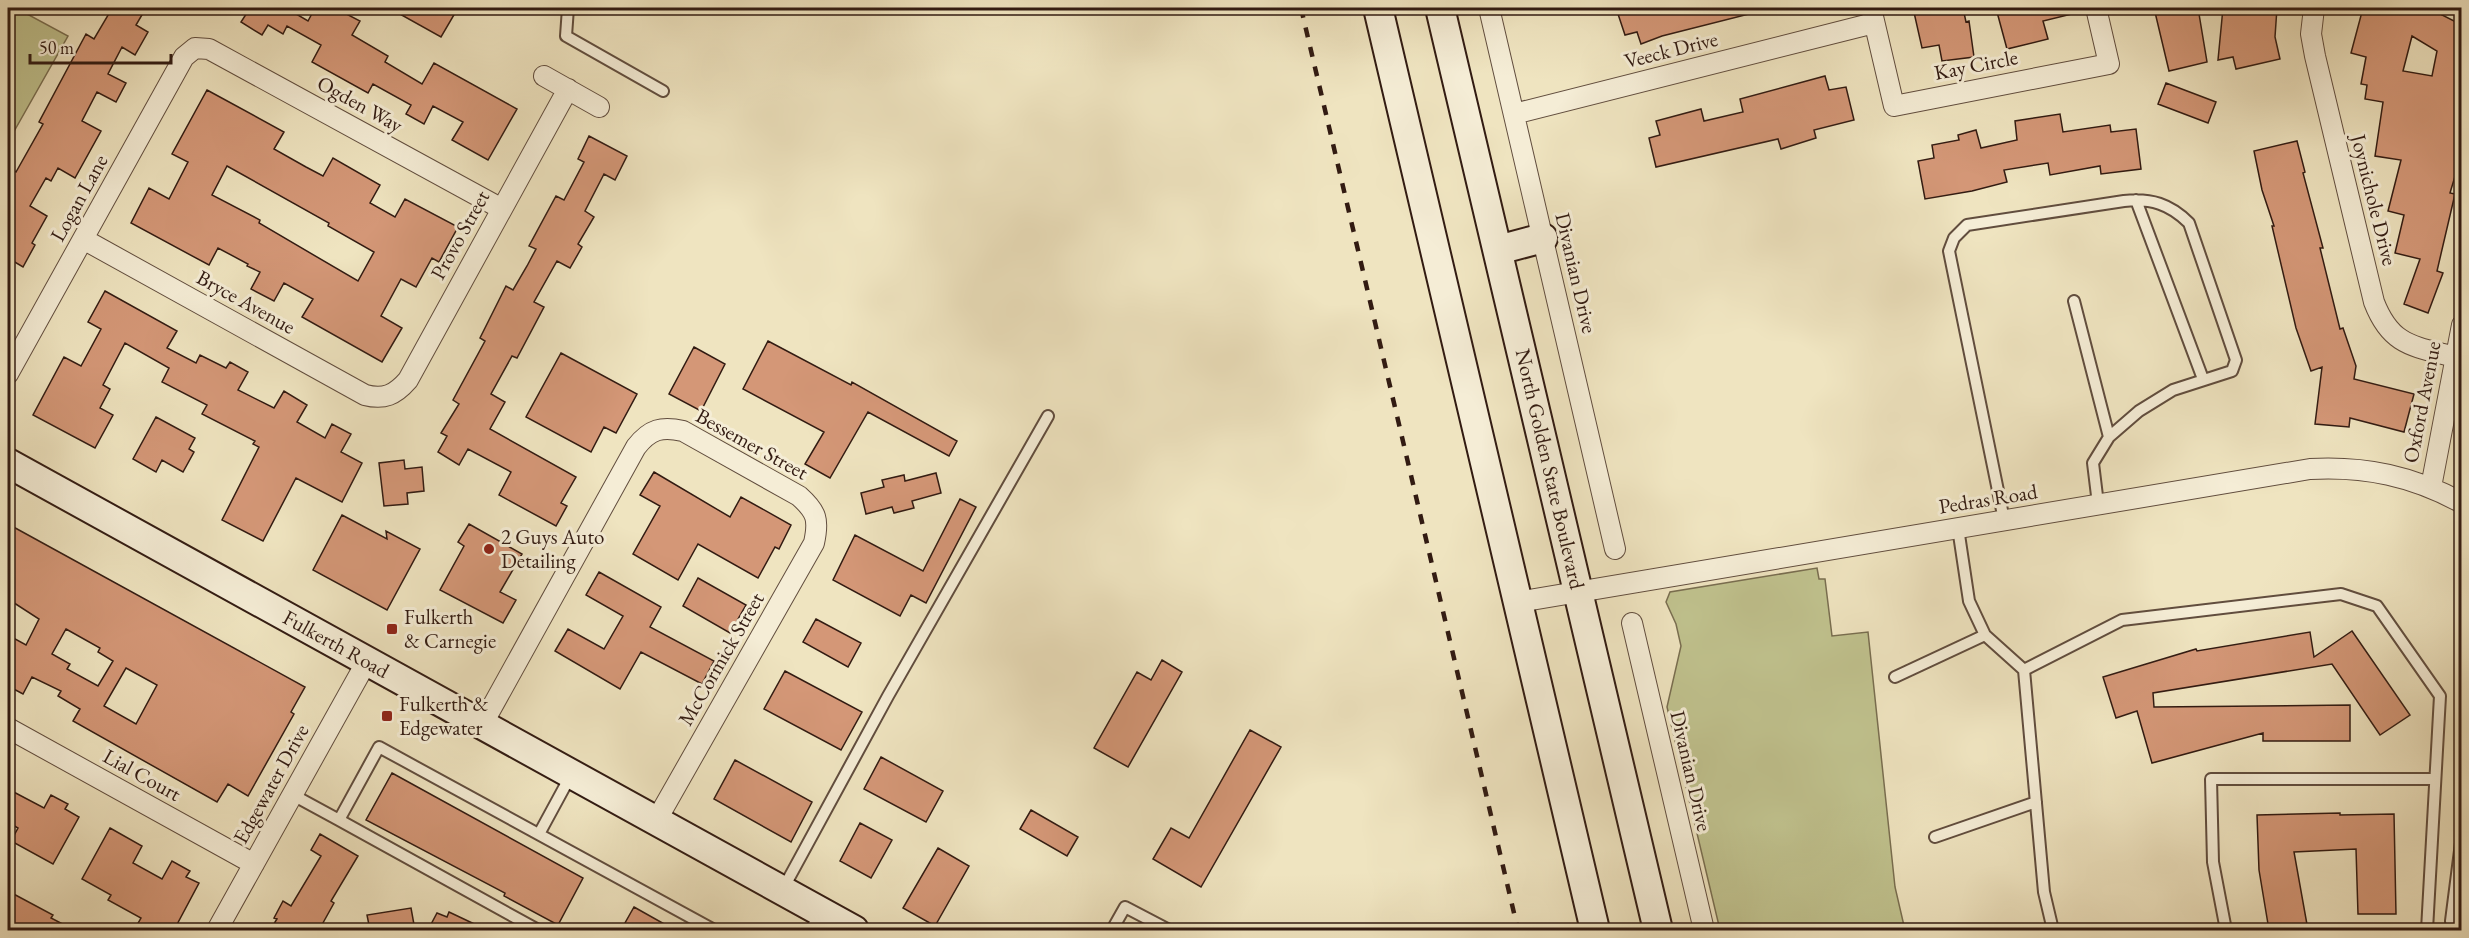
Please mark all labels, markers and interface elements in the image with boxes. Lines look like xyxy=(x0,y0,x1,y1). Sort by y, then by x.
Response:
street label: Veeck Drive xyxy=(1621,25,1720,74)
scale bar xyxy=(30,27,171,65)
text: 50 m xyxy=(39,36,74,59)
street label: Kay Circle xyxy=(1932,43,2020,86)
street label: Ogden Way xyxy=(313,69,408,138)
street label: Joynichole Drive xyxy=(2345,130,2404,268)
street label: Logan Lane xyxy=(44,149,113,246)
street label: Provo Street xyxy=(424,185,495,284)
street label: Divanian Drive xyxy=(1549,210,1603,336)
street label: Bryce Avenue xyxy=(192,263,300,340)
street label: Oxford Avenue xyxy=(2396,339,2447,465)
street label: North Golden State Boulevard xyxy=(1510,346,1591,592)
street label: Bessemer Street xyxy=(691,402,813,486)
street label: Pedras Road xyxy=(1937,477,2040,520)
place label: 2 Guys Auto Detailing xyxy=(501,523,604,574)
marker: 2 Guys Auto Detailing xyxy=(482,542,496,556)
street label: McCormick Street xyxy=(671,587,770,730)
street label: Fulkerth Road xyxy=(278,603,394,684)
place label: Fulkerth & Carnegie xyxy=(404,603,496,654)
marker: Fulkerth & Carnegie xyxy=(385,622,399,636)
place label: Fulkerth & Edgewater xyxy=(399,690,489,741)
street label: Divanian Drive xyxy=(1664,708,1718,834)
marker: Fulkerth & Edgewater xyxy=(380,709,394,723)
street label: Edgewater Drive xyxy=(227,719,315,848)
street label: Lial Court xyxy=(99,742,186,807)

